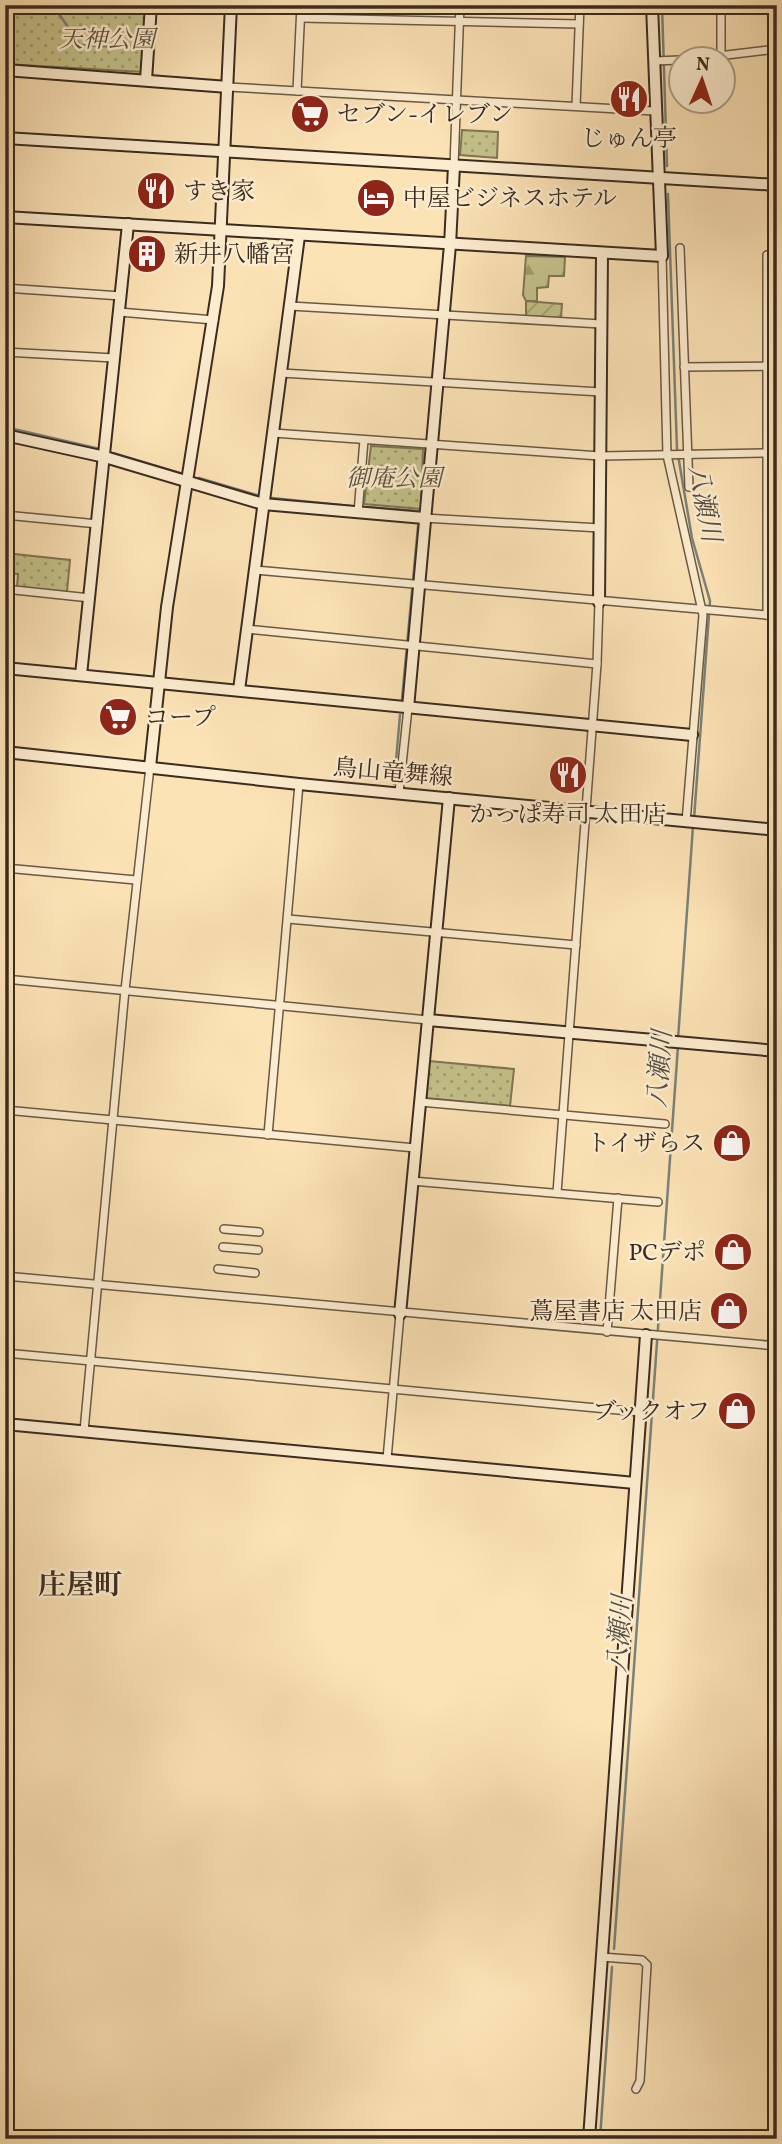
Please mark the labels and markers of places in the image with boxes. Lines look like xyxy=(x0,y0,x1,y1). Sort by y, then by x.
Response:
restaurant icon: じゅん亭 xyxy=(608,78,650,120)
supermarket icon: セブン-イレブン xyxy=(289,93,331,135)
place label: セブン-イレブン xyxy=(337,99,513,133)
place label: じゅん亭 xyxy=(581,123,677,157)
restaurant icon: すき家 xyxy=(135,170,177,212)
place label: すき家 xyxy=(183,176,255,210)
hotel icon: 中屋ビジネスホテル xyxy=(355,177,397,219)
place label: 中屋ビジネスホテル xyxy=(403,183,617,217)
building icon: 新井八幡宮 xyxy=(126,233,168,275)
place label: 新井八幡宮 xyxy=(174,239,294,273)
supermarket icon: コープ xyxy=(97,696,139,738)
place label: コープ xyxy=(145,702,216,736)
restaurant icon: かっぱ寿司 太田店 xyxy=(547,754,589,796)
place label: かっぱ寿司 太田店 xyxy=(470,799,666,833)
shop icon: トイザらス xyxy=(711,1122,753,1164)
place label: トイザらス xyxy=(586,1128,705,1162)
shop icon: PCデポ xyxy=(712,1231,754,1273)
place label: PCデポ xyxy=(628,1237,706,1271)
shop icon: 蔦屋書店 太田店 xyxy=(708,1290,750,1332)
place label: 蔦屋書店 太田店 xyxy=(529,1296,702,1330)
shop icon: ブックオフ xyxy=(716,1390,758,1432)
place label: ブックオフ xyxy=(592,1396,710,1430)

